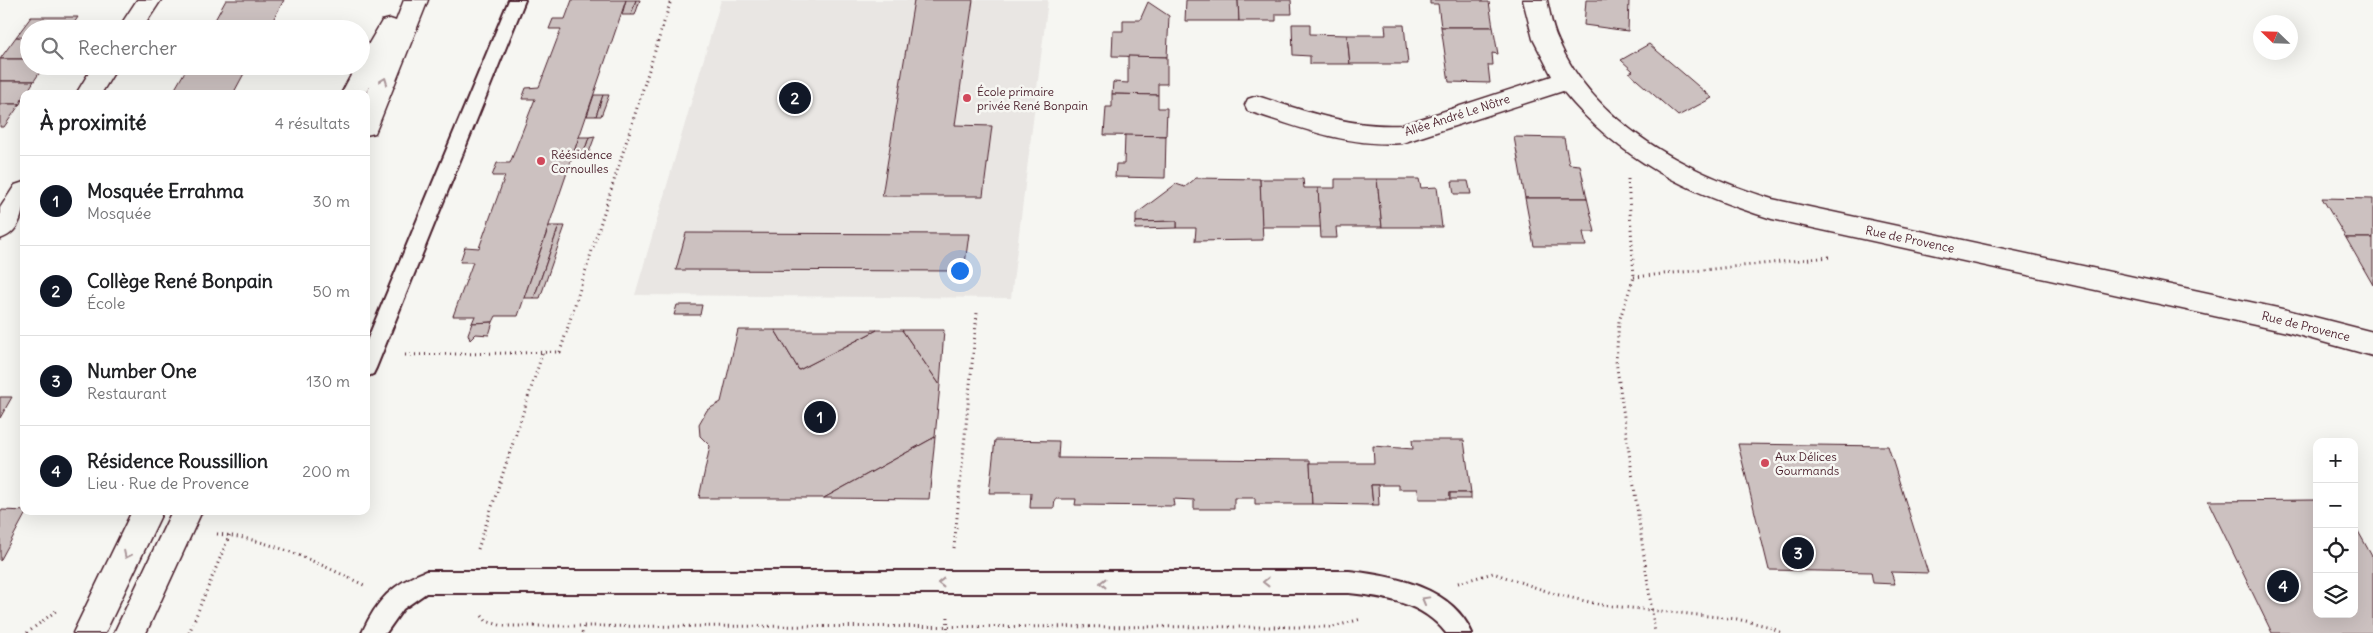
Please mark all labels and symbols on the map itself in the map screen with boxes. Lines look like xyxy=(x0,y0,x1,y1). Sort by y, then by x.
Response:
north arrow xyxy=(2253,15,2298,60)
one-way arrow xyxy=(378,77,388,85)
pin: 2 xyxy=(779,79,811,117)
place label: École primaire privée René Bonpain xyxy=(977,84,1088,113)
street label: Allée André Le Nôtre xyxy=(1402,91,1512,139)
marker: École primaire privée René Bonpain xyxy=(961,92,973,104)
place label: Réésidence Cornoulles xyxy=(551,147,612,176)
marker: Réésidence Cornoulles xyxy=(535,155,547,167)
street label: Rue de Provence xyxy=(1864,222,1956,256)
your location xyxy=(947,258,973,284)
street label: Rue de Provence xyxy=(2260,308,2352,344)
pin: 1 xyxy=(804,398,836,436)
place label: Aux Délices Gourmands xyxy=(1775,449,1839,478)
marker: Aux Délices Gourmands xyxy=(1759,457,1771,469)
pin: 3 xyxy=(1782,534,1814,572)
one-way arrow xyxy=(122,550,133,559)
pin: 4 xyxy=(2267,567,2299,605)
one-way arrow xyxy=(1262,577,1270,587)
one-way arrow xyxy=(937,578,944,588)
one-way arrow xyxy=(1099,578,1107,588)
one-way arrow xyxy=(1422,597,1431,607)

